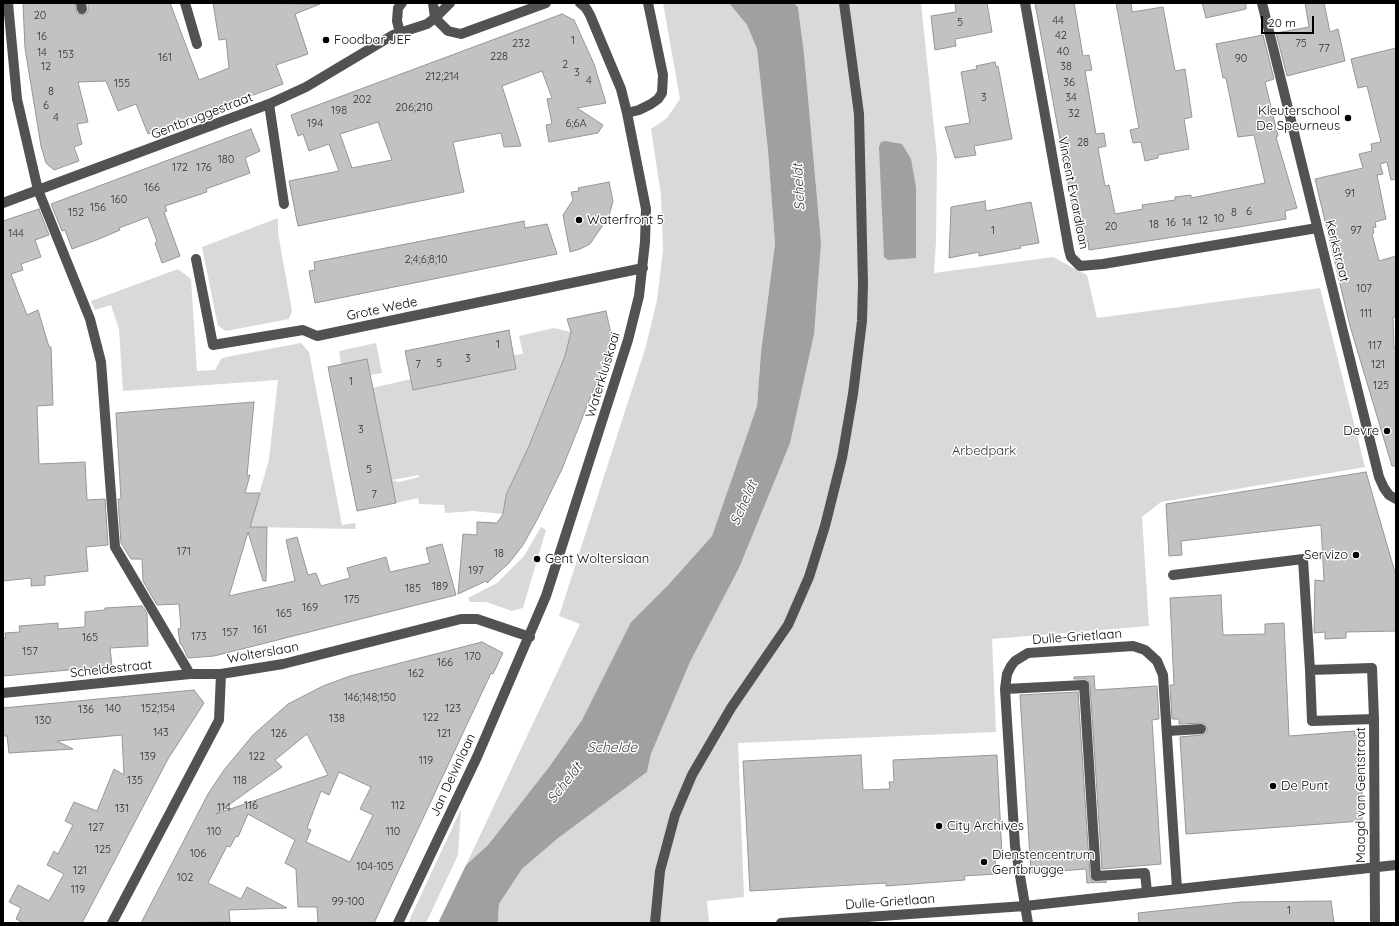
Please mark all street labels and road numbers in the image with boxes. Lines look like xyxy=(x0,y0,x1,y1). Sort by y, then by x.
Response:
street label: Gentbruggestraat xyxy=(149,89,255,143)
street label: Vincent Evrardlaan xyxy=(1054,135,1092,251)
street label: Kerkstraat xyxy=(1322,218,1352,284)
street label: Grote Wede xyxy=(345,294,419,324)
street label: Waterkluiskaai xyxy=(583,330,623,420)
street label: Dulle-Grietlaan xyxy=(1032,626,1122,648)
street label: Wolterslaan xyxy=(226,639,300,667)
street label: Scheldestraat xyxy=(69,657,153,681)
street label: Maagd van Gentstraat xyxy=(1353,727,1369,863)
street label: Jan Delvinlaan xyxy=(427,731,479,819)
street label: Dulle-Grietlaan xyxy=(845,891,935,913)

